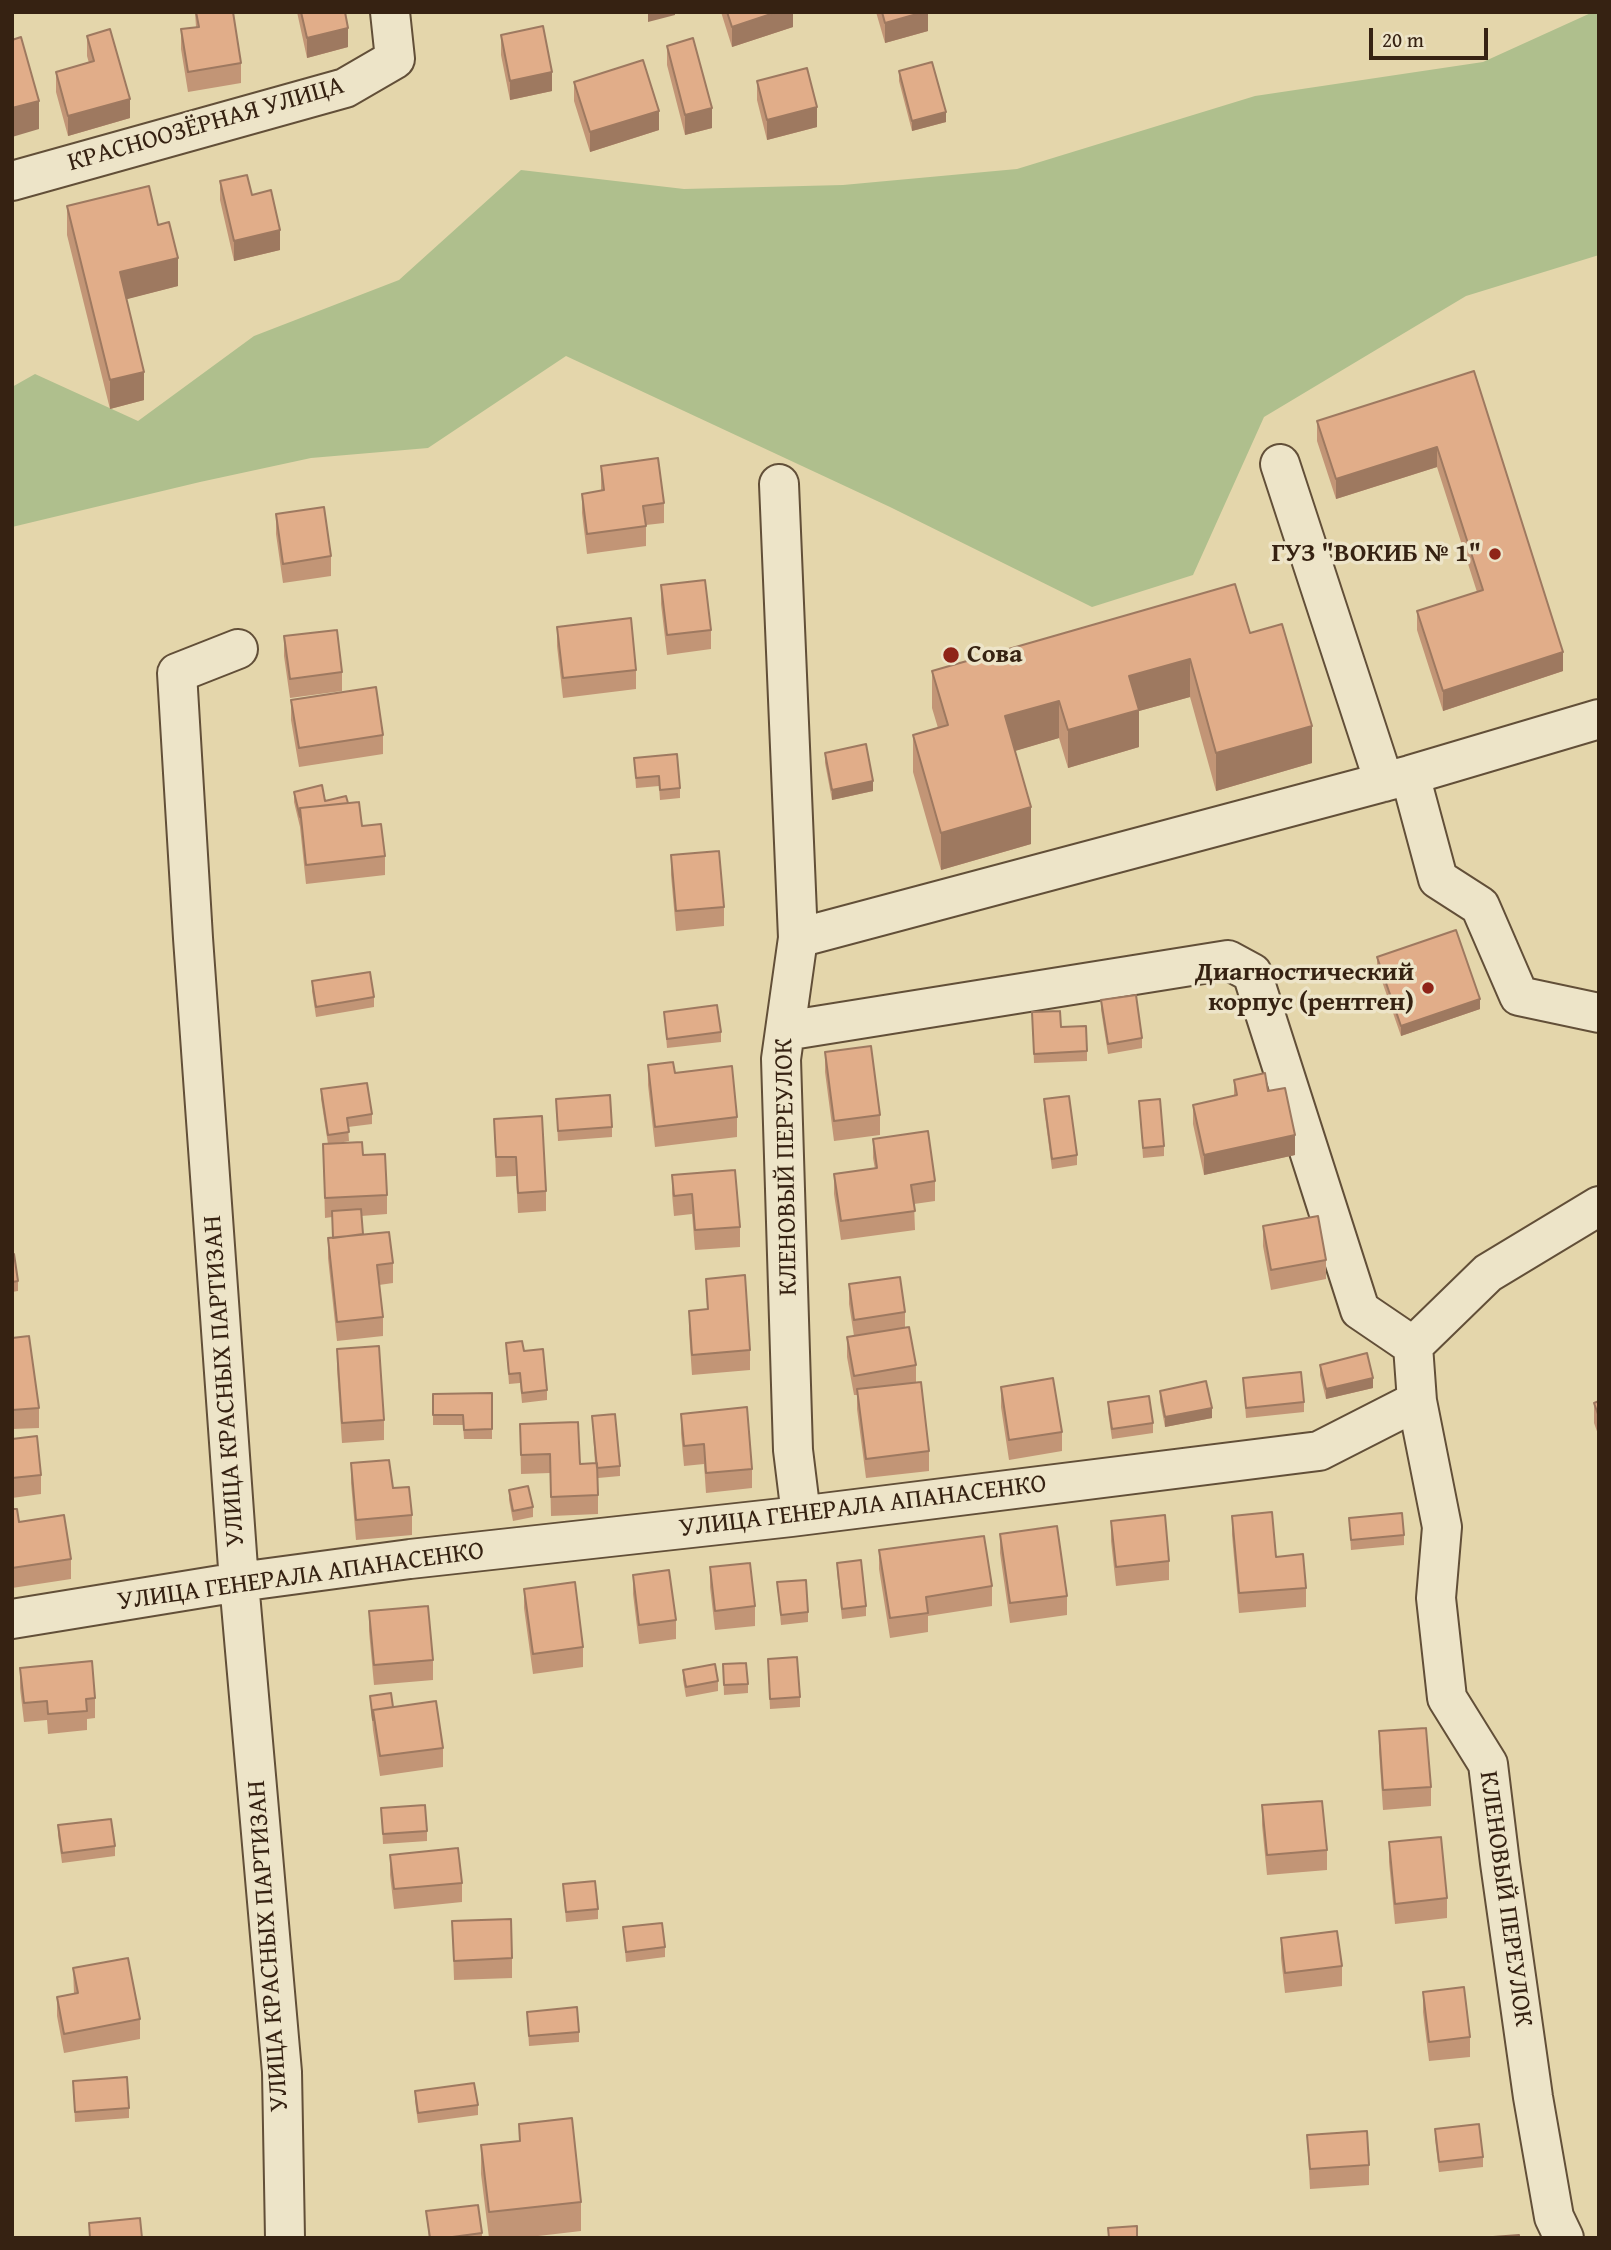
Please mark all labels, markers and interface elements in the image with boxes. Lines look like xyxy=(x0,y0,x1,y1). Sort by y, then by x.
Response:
scale bar xyxy=(1373,14,1492,58)
text: 20 m xyxy=(1382,24,1424,55)
street label: КРАСНООЗЁРНАЯ УЛИЦА xyxy=(64,71,348,179)
place label: ГУЗ "ВОКИБ № 1" xyxy=(1271,538,1481,570)
marker: ГУЗ "ВОКИБ № 1" xyxy=(1487,546,1503,562)
place label: Сова xyxy=(967,639,1023,671)
marker: Сова xyxy=(941,645,961,665)
place label: Диагностический корпус (рентген) xyxy=(1195,957,1414,1018)
marker: Диагностический корпус (рентген) xyxy=(1420,980,1436,996)
street label: КЛЕНОВЫЙ ПЕРЕУЛОК xyxy=(769,1038,805,1296)
street label: УЛИЦА КРАСНЫХ ПАРТИЗАН xyxy=(198,1214,252,1548)
street label: УЛИЦА ГЕНЕРАЛА АПАНАСЕНКО xyxy=(678,1469,1048,1545)
street label: УЛИЦА ГЕНЕРАЛА АПАНАСЕНКО xyxy=(116,1536,486,1618)
street label: КЛЕНОВЫЙ ПЕРЕУЛОК xyxy=(1472,1769,1538,2029)
street label: УЛИЦА КРАСНЫХ ПАРТИЗАН xyxy=(242,1779,296,2113)

